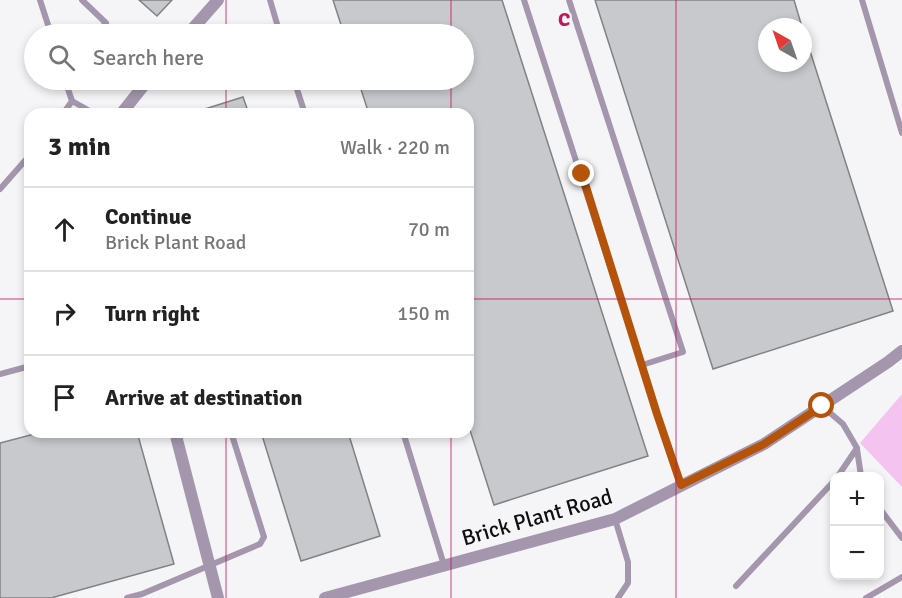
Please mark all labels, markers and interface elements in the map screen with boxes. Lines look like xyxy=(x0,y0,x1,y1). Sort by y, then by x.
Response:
text: C xyxy=(558,7,570,32)
north arrow xyxy=(758,18,812,72)
search box xyxy=(24,24,474,90)
icon: search xyxy=(45,41,78,74)
text: Search here xyxy=(93,44,204,71)
text: 3 min xyxy=(48,131,111,163)
text: Walk · 220 m xyxy=(340,135,450,160)
route end xyxy=(568,160,594,186)
text: Continue xyxy=(105,203,192,230)
icon: ahead xyxy=(48,213,81,246)
text: 70 m xyxy=(408,217,450,242)
text: Brick Plant Road xyxy=(105,230,246,255)
icon: right xyxy=(48,297,81,330)
text: Turn right xyxy=(105,300,200,327)
text: 150 m xyxy=(397,301,450,326)
icon: arrive xyxy=(48,381,81,414)
text: Arrive at destination xyxy=(105,384,302,411)
route start xyxy=(808,392,834,418)
map controls xyxy=(830,472,884,580)
button: + xyxy=(830,472,884,526)
street label: Brick Plant Road xyxy=(459,483,615,551)
button: − xyxy=(830,526,884,580)

